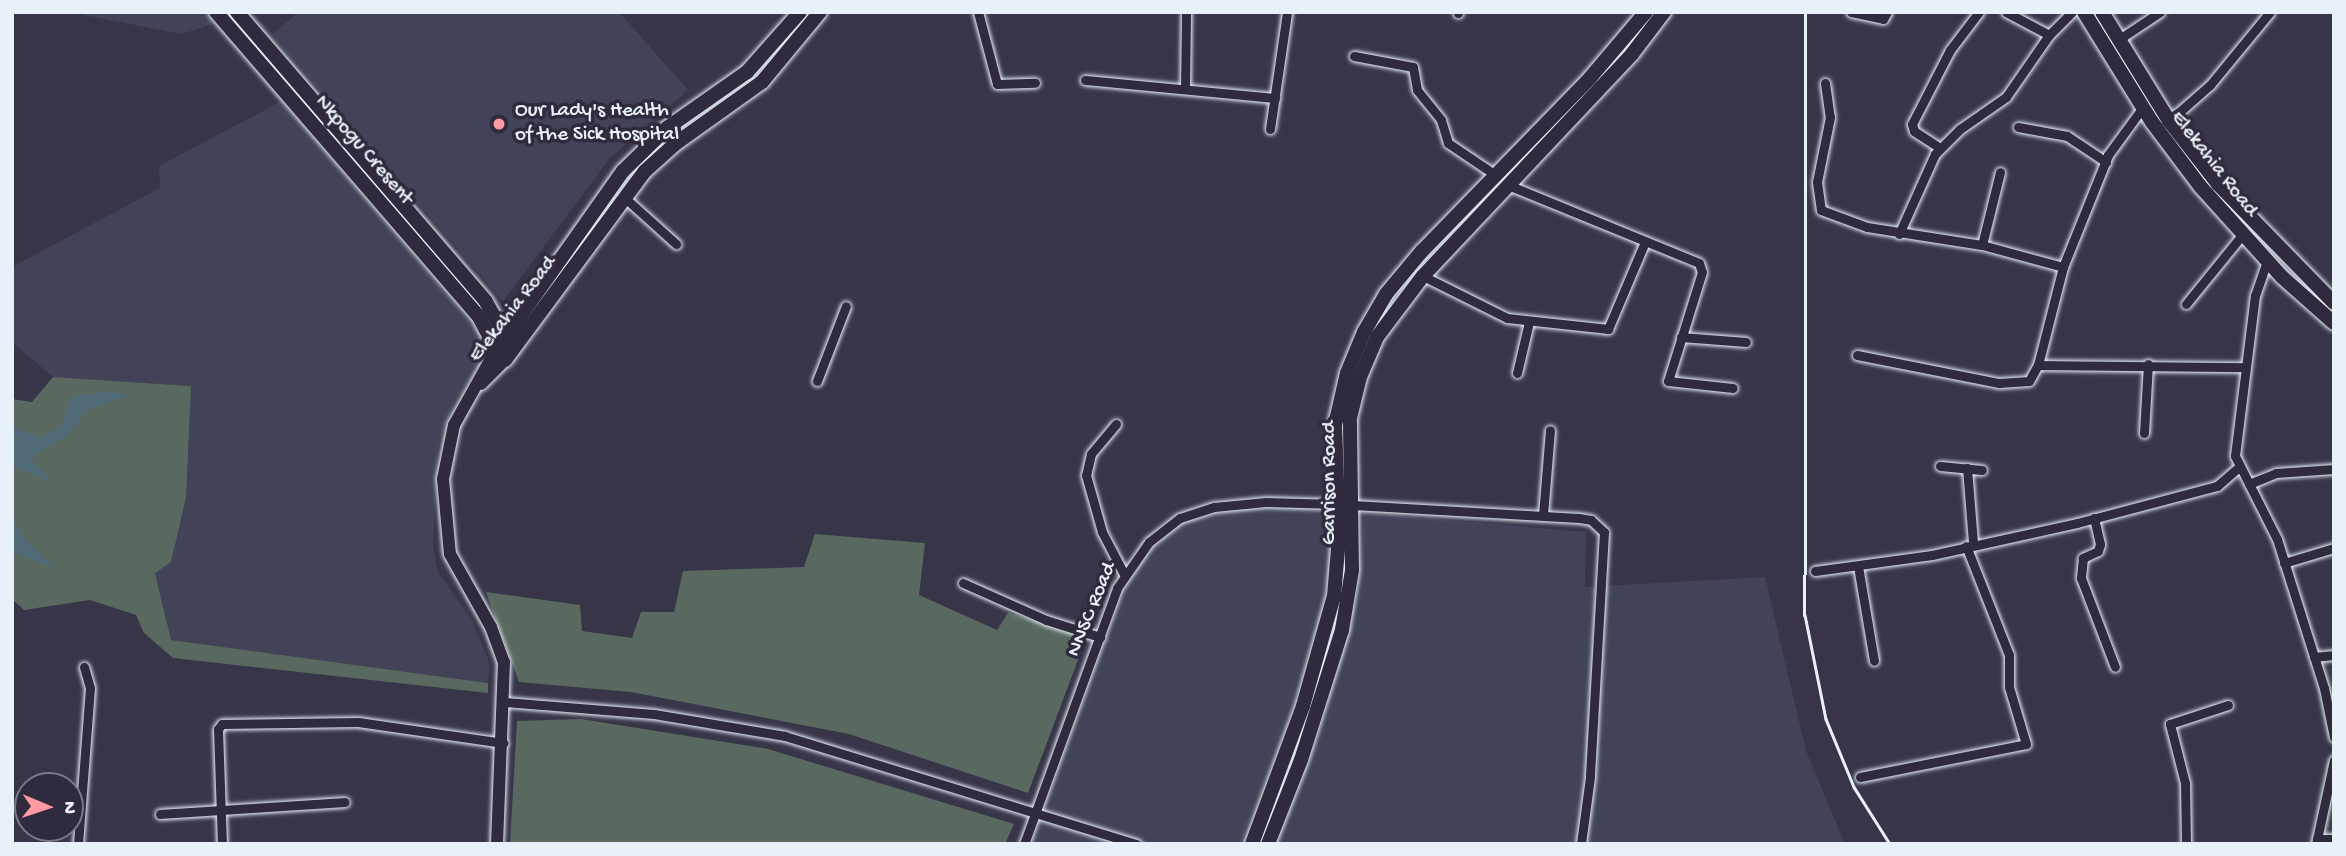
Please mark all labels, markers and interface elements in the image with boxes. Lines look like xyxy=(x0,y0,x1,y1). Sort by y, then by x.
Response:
street label: Nkpogu Cresent xyxy=(308,91,418,211)
place label: Our Lady's Health of the Sick Hospital xyxy=(515,99,679,149)
street label: Elekahia Road xyxy=(2164,107,2262,223)
marker: Our Lady's Health of the Sick Hospital xyxy=(489,114,509,134)
street label: Elekahia Road xyxy=(465,252,563,368)
street label: Garrison Road xyxy=(1318,421,1344,545)
street label: NNSC Road xyxy=(1063,559,1123,661)
north arrow xyxy=(14,772,84,842)
text: N xyxy=(57,801,80,814)

